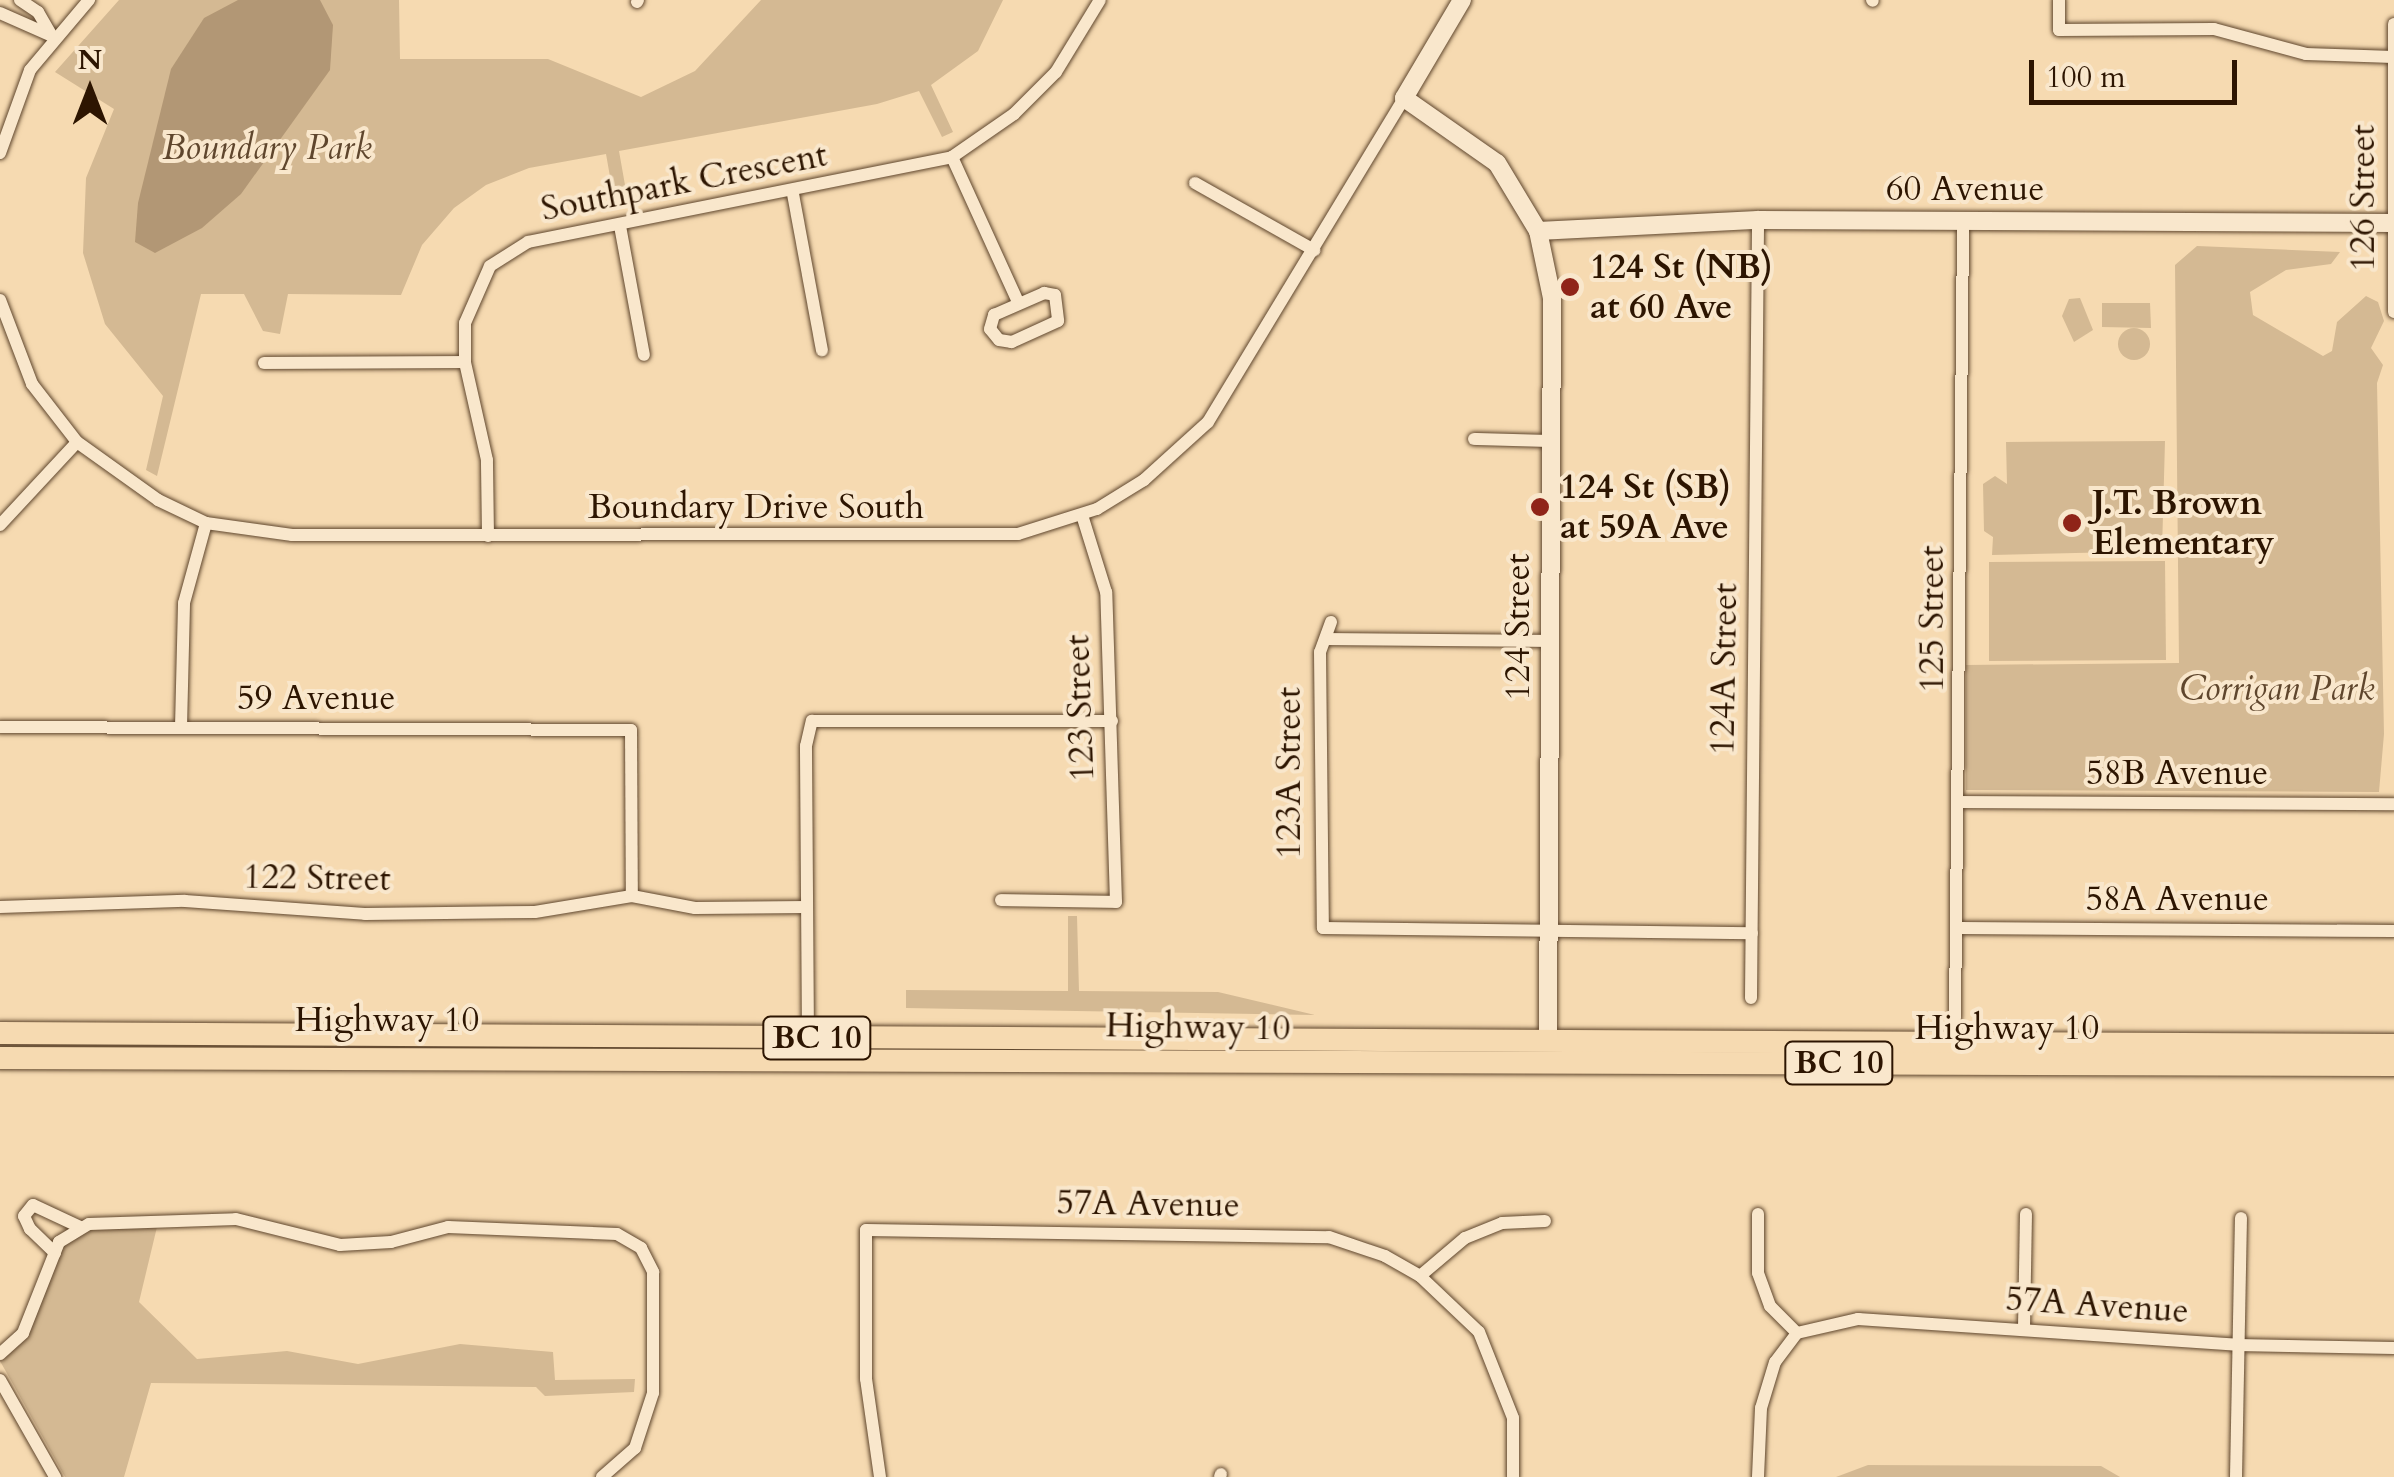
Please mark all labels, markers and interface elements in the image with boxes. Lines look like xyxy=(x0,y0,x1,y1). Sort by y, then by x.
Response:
north arrow xyxy=(40,40,140,140)
scale bar xyxy=(2034,40,2242,102)
text: N xyxy=(78,41,102,79)
text: 100 m xyxy=(2046,57,2126,98)
street label: 126 Street xyxy=(2342,124,2384,272)
park label: Boundary Park xyxy=(162,127,372,169)
street label: Southpark Crescent xyxy=(537,134,831,230)
street label: 60 Avenue xyxy=(1886,168,2044,210)
place label: 124 St (NB) at 60 Ave xyxy=(1590,246,1773,328)
marker: 124 St (NB) at 60 Ave xyxy=(1559,276,1581,298)
place label: 124 St (SB) at 59A Ave xyxy=(1560,466,1731,548)
place label: J.T. Brown Elementary xyxy=(2092,482,2275,564)
street label: Boundary Drive South xyxy=(588,486,924,528)
marker: 124 St (SB) at 59A Ave xyxy=(1529,496,1551,518)
marker: J.T. Brown Elementary xyxy=(2061,512,2083,534)
street label: 125 Street xyxy=(1911,545,1953,693)
street label: 124 Street xyxy=(1497,553,1539,701)
street label: 124A Street xyxy=(1701,583,1747,755)
street label: 123 Street xyxy=(1056,634,1104,782)
park label: Corrigan Park xyxy=(2179,668,2375,710)
street label: 59 Avenue xyxy=(237,677,395,719)
street label: 123A Street xyxy=(1268,687,1310,859)
street label: 58B Avenue xyxy=(2086,752,2268,794)
street label: 122 Street xyxy=(243,856,391,900)
street label: 58A Avenue xyxy=(2085,878,2269,920)
street label: Highway 10 xyxy=(295,999,479,1041)
street label: Highway 10 xyxy=(1105,1004,1291,1050)
street label: Highway 10 xyxy=(1915,1007,2099,1049)
road number: BC 10 xyxy=(762,1011,872,1065)
road number: BC 10 xyxy=(1784,1036,1894,1090)
street label: 57A Avenue xyxy=(1056,1181,1240,1227)
street label: 57A Avenue xyxy=(2004,1278,2190,1332)

